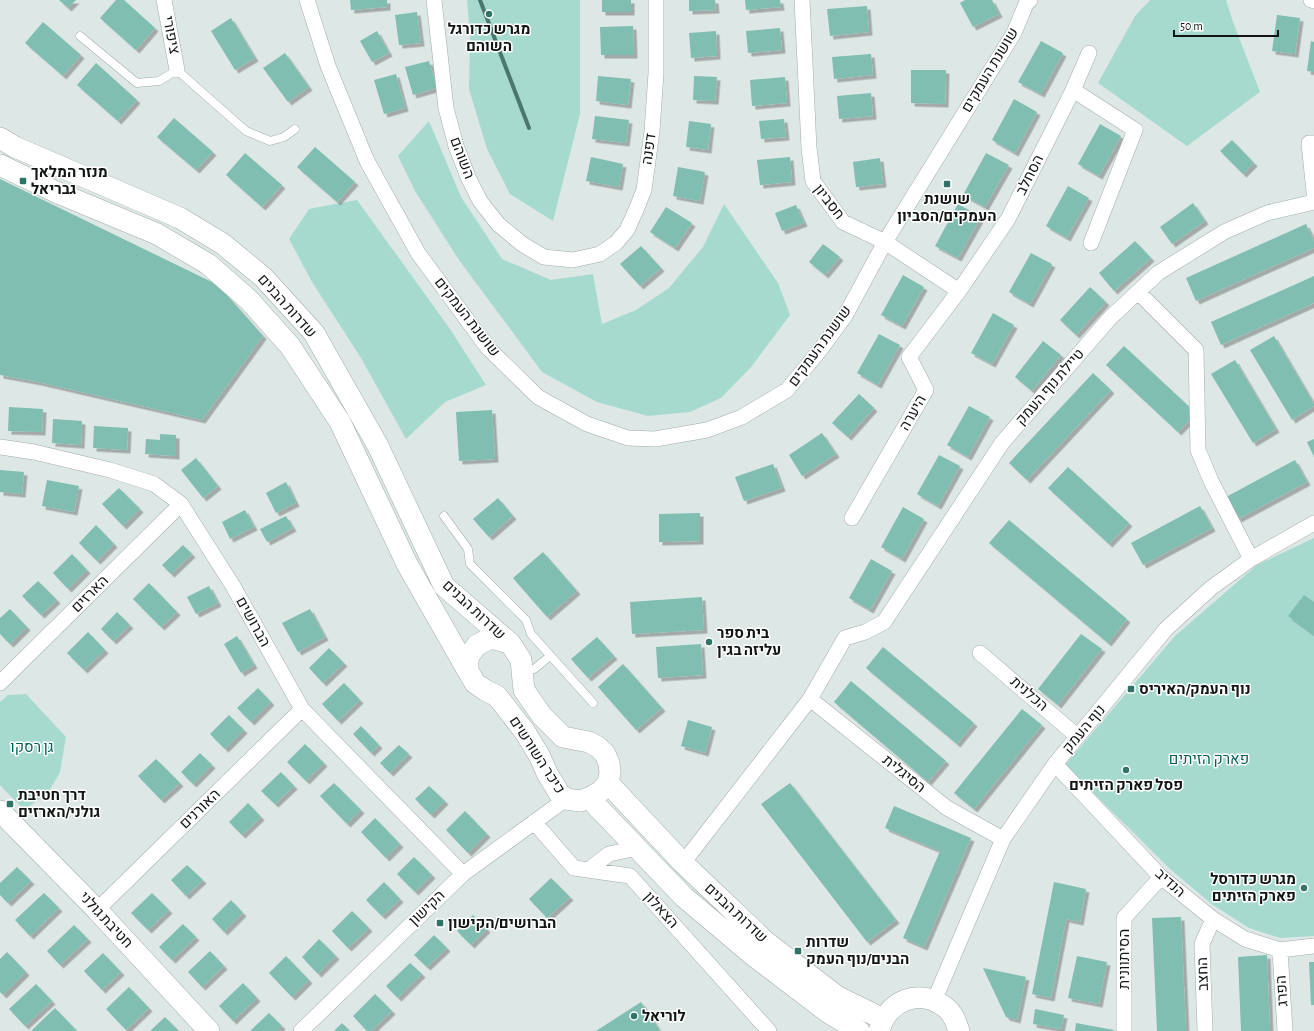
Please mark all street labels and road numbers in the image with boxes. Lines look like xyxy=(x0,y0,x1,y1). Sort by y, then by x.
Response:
street label: ציפורי xyxy=(160,15,182,55)
street label: שושנת העמקים xyxy=(959,25,1021,115)
street label: דפנה xyxy=(639,132,659,166)
street label: השוהם xyxy=(447,135,477,181)
street label: הסחלב xyxy=(1014,152,1046,198)
street label: חסביון xyxy=(811,182,847,222)
street label: שדרות הבנים xyxy=(255,271,319,341)
street label: שושנת העמקים xyxy=(432,275,502,359)
street label: שושנת העמקים xyxy=(786,303,854,389)
street label: טיילת נוף העמק xyxy=(1013,346,1087,428)
street label: היערה xyxy=(897,393,929,433)
street label: הארזים xyxy=(69,573,111,615)
street label: שדרות הבנים xyxy=(440,577,508,643)
street label: הברושים xyxy=(233,595,273,649)
street label: הכלנית xyxy=(1008,674,1050,714)
street label: נוף העמק xyxy=(1060,702,1108,756)
street label: כיכר השורשים xyxy=(506,714,568,796)
street label: הסיגלית xyxy=(880,752,928,796)
street label: האורנים xyxy=(177,786,223,832)
street label: הנדיב xyxy=(1152,866,1188,900)
street label: שדרות הבנים xyxy=(702,880,770,946)
street label: הקישון xyxy=(406,888,448,928)
street label: חטיבת גולני xyxy=(76,889,136,951)
street label: הצאלון xyxy=(641,889,681,931)
street label: הסיתוונית xyxy=(1117,929,1132,989)
street label: החצב xyxy=(1195,957,1211,991)
street label: הפרג xyxy=(1273,975,1291,1007)

